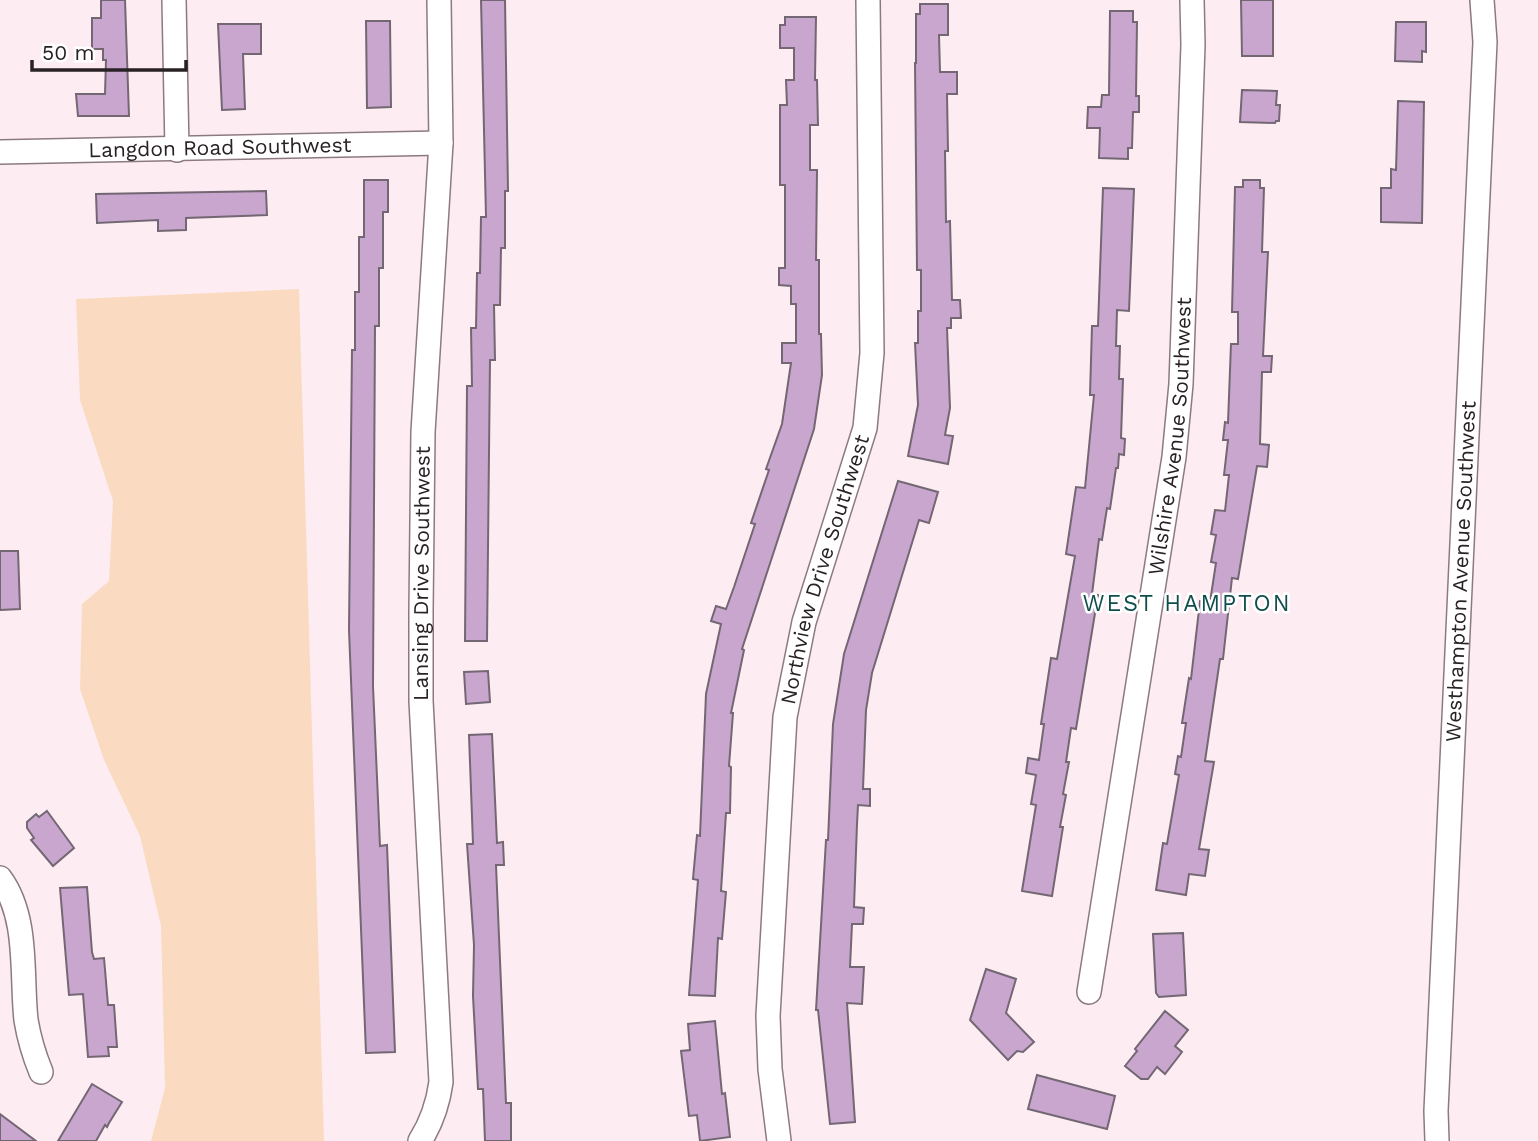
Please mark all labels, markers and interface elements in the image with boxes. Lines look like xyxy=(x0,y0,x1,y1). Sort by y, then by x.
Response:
scale bar xyxy=(32,28,186,72)
text: 50 m xyxy=(42,40,94,65)
street label: Langdon Road Southwest xyxy=(88,132,352,162)
street label: Wilshire Avenue Southwest xyxy=(1142,296,1196,577)
street label: Westhampton Avenue Southwest xyxy=(1440,400,1481,743)
street label: Northview Drive Southwest xyxy=(775,431,874,706)
street label: Lansing Drive Southwest xyxy=(408,446,435,701)
district label: WEST HAMPTON xyxy=(1082,590,1292,617)

